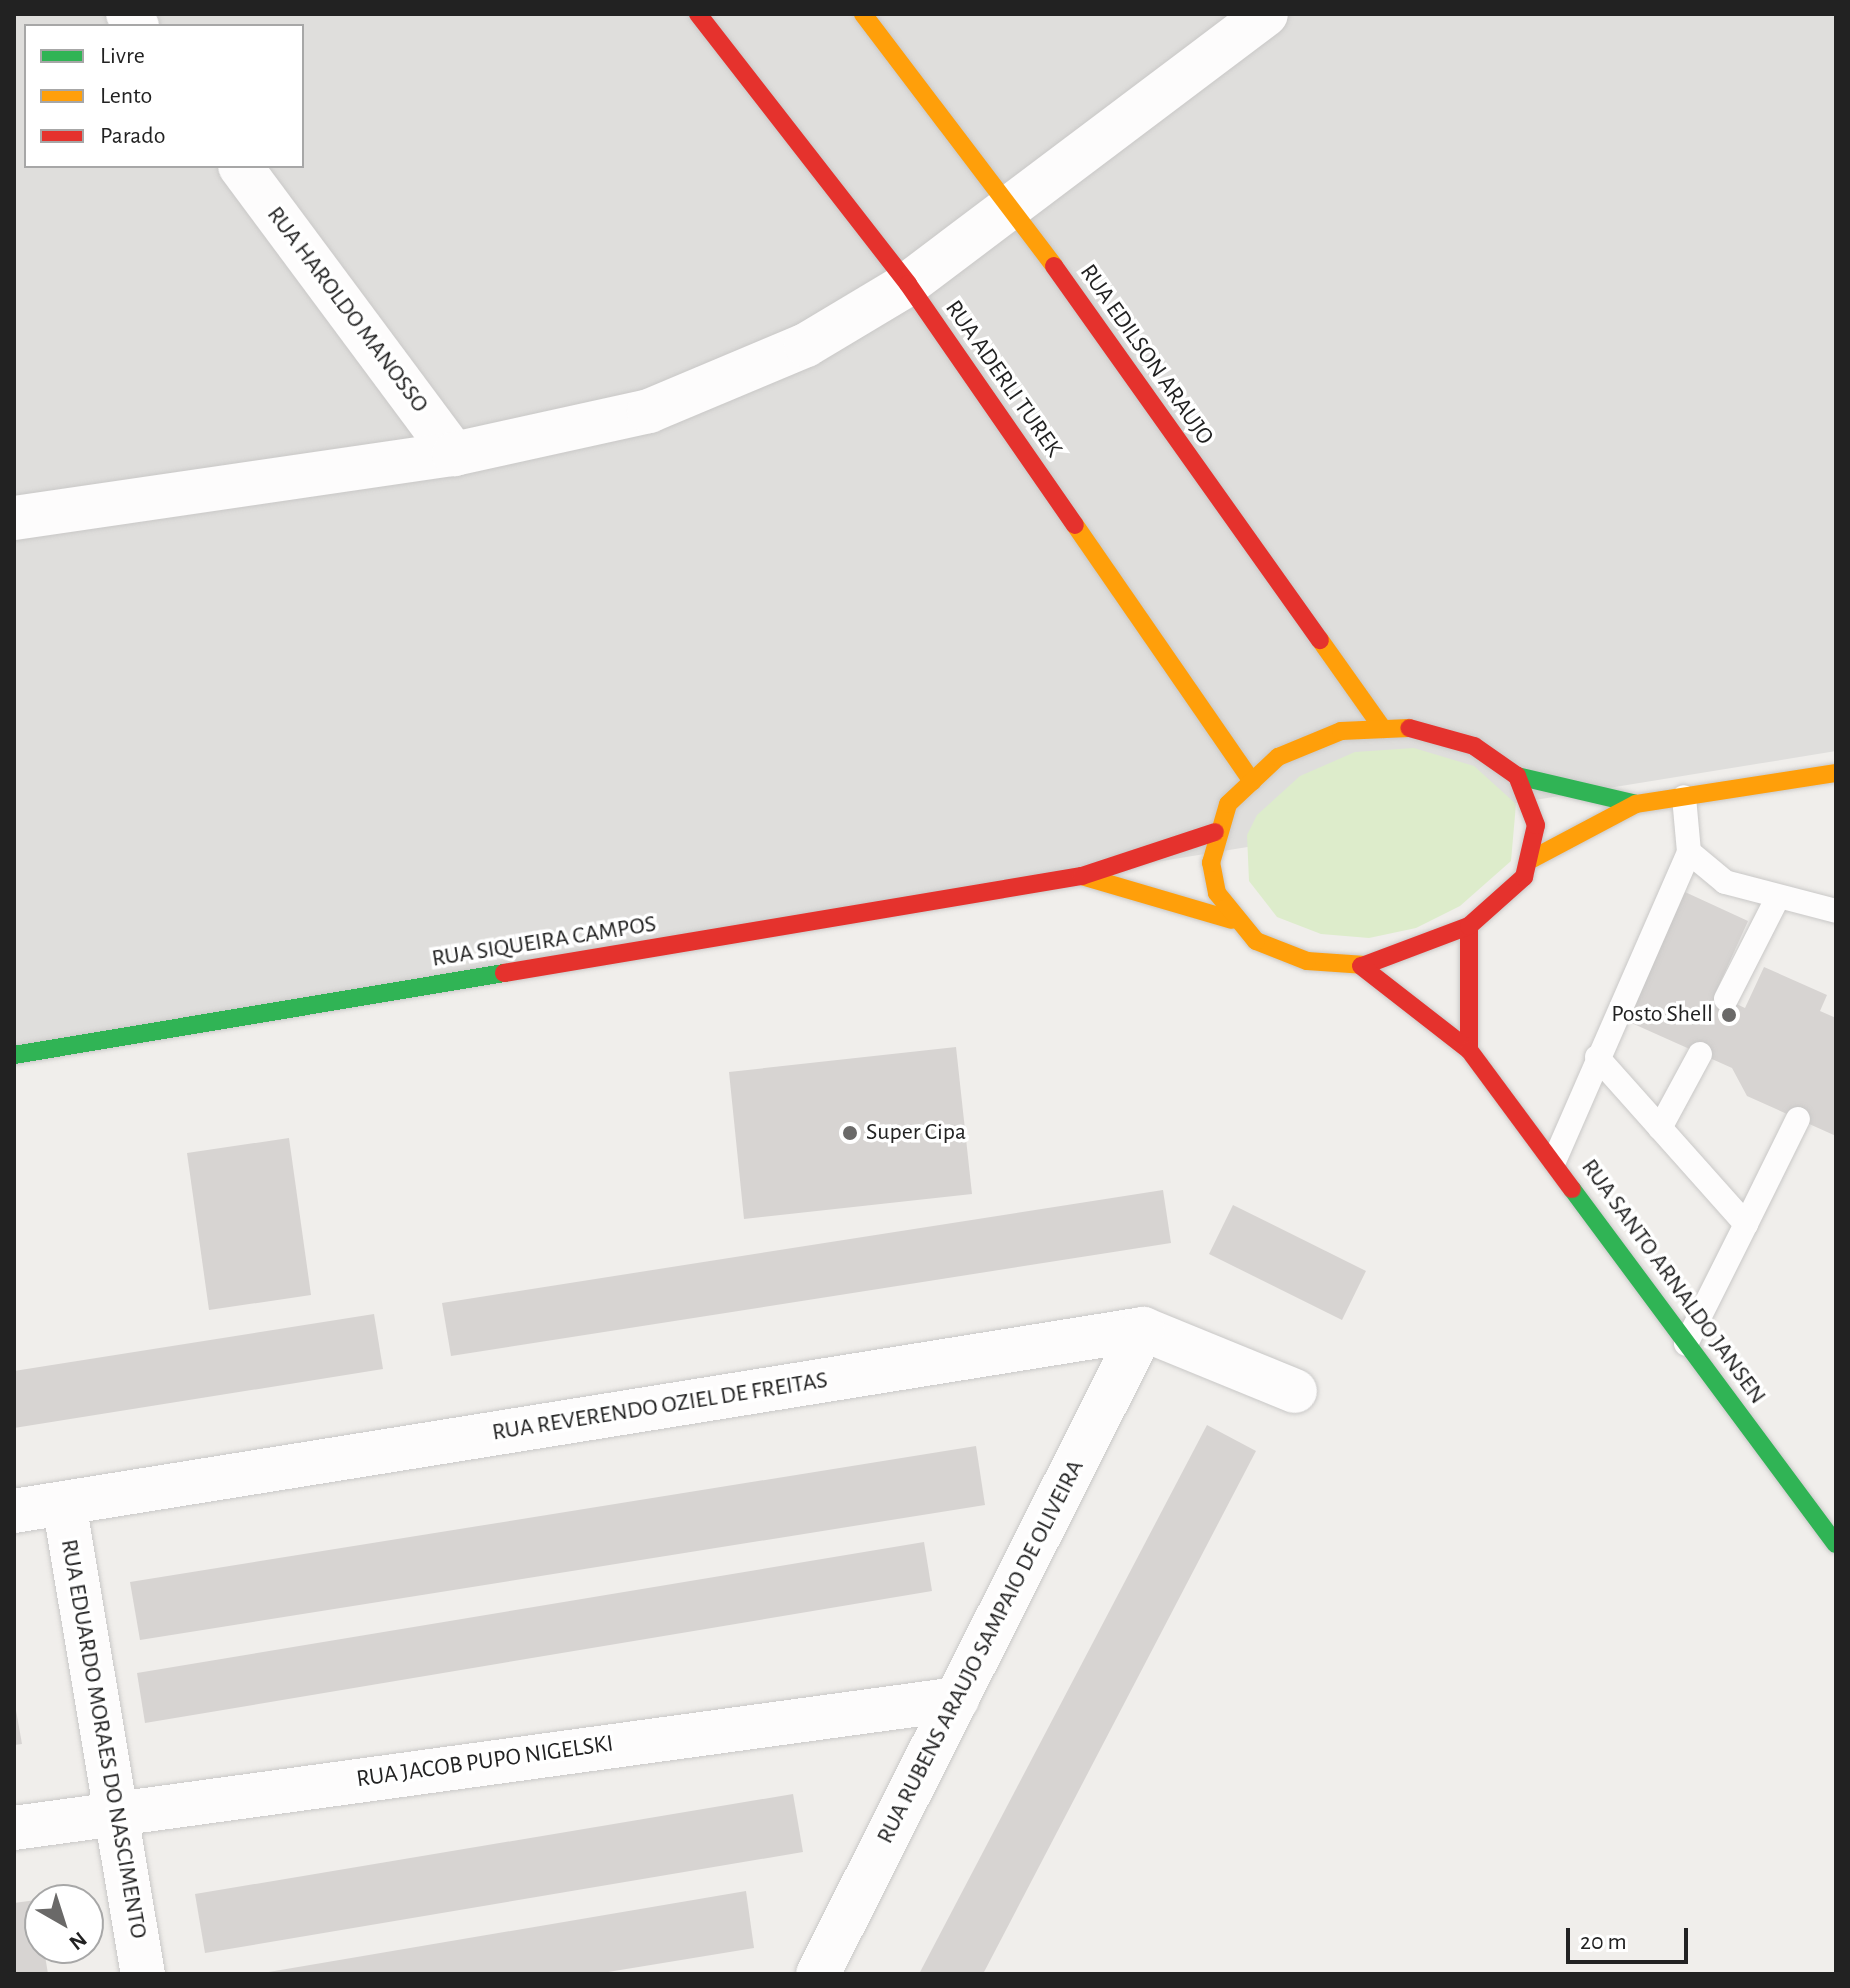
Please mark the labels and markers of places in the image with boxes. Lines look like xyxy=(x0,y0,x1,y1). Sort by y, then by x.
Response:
place label: Posto Shell xyxy=(1611,1001,1713,1029)
marker: Posto Shell xyxy=(1720,1006,1738,1024)
place label: Super Cipa xyxy=(866,1119,966,1147)
marker: Super Cipa xyxy=(841,1124,859,1142)

